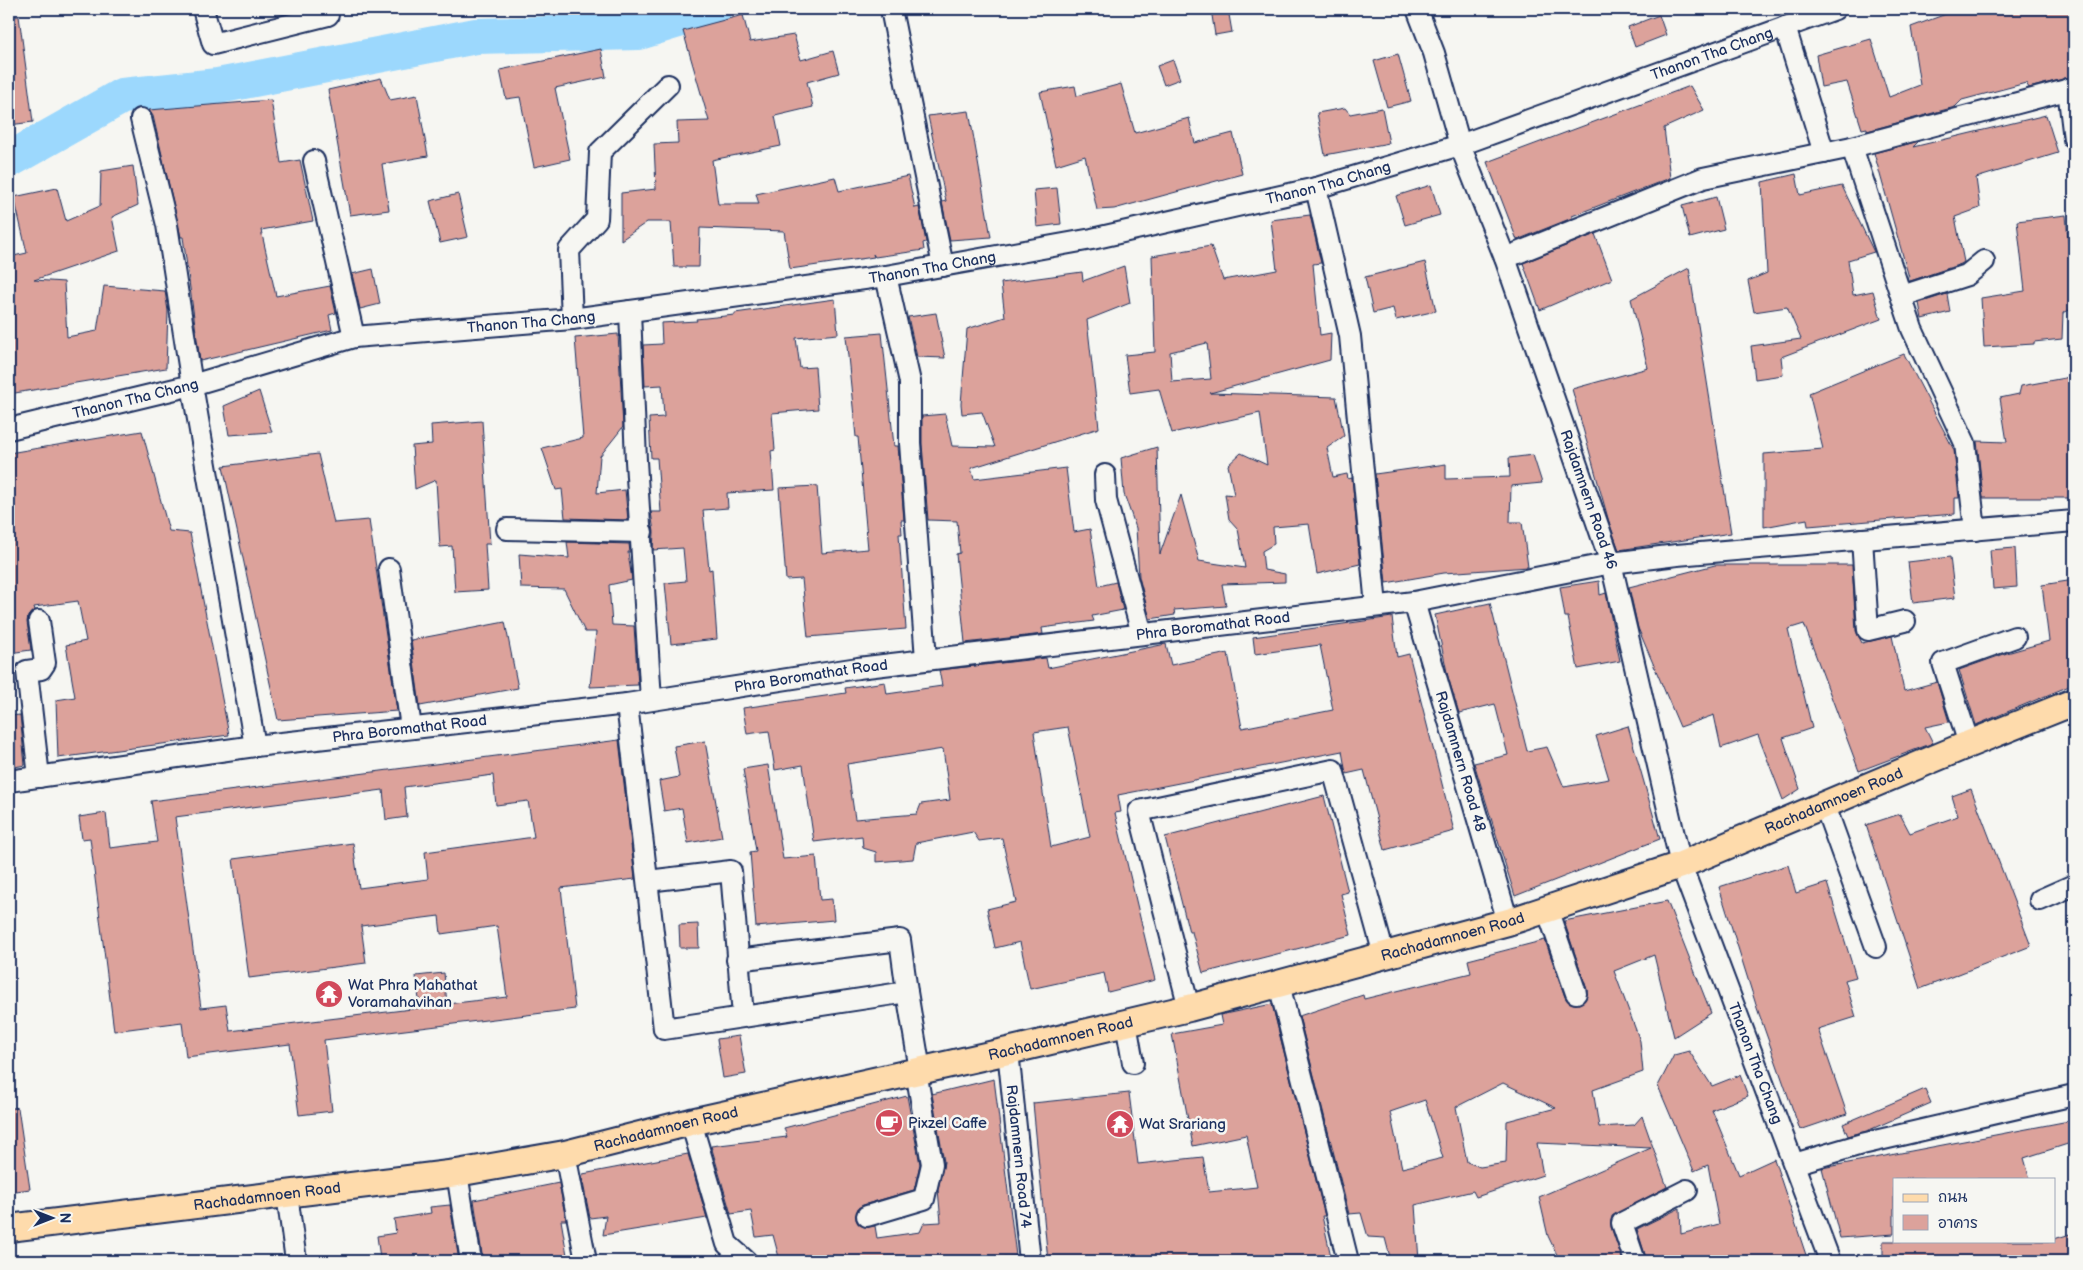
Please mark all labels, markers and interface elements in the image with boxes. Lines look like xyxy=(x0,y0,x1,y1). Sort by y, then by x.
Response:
street label: Thanon Tha Chang xyxy=(1648,23,1776,85)
street label: Thanon Tha Chang xyxy=(1264,157,1393,209)
street label: Thanon Tha Chang xyxy=(868,247,997,288)
street label: Thanon Tha Chang xyxy=(466,307,597,338)
street label: Thanon Tha Chang xyxy=(71,375,201,423)
street label: Rajdamnern Road 46 xyxy=(1555,427,1621,571)
street label: Phra Boromathat Road xyxy=(1135,608,1291,645)
street label: Phra Boromathat Road xyxy=(733,656,889,697)
street label: Rajdamnern Road 48 xyxy=(1431,689,1490,834)
street label: Phra Boromathat Road xyxy=(331,711,488,747)
street label: Rachadamnoen Road xyxy=(1762,764,1906,839)
street label: Rachadamnoen Road xyxy=(1379,908,1527,966)
place label: Wat Phra Mahathat Voramahavihan xyxy=(348,976,478,1012)
temple icon: Wat Phra Mahathat Voramahavihan xyxy=(314,979,344,1009)
street label: Thanon Tha Chang xyxy=(1724,1000,1787,1127)
street label: Rachadamnoen Road xyxy=(987,1013,1135,1065)
street label: Rajdamnern Road 74 xyxy=(1002,1084,1036,1229)
street label: Rachadamnoen Road xyxy=(592,1103,740,1156)
cafe icon: Pixzel Caffe xyxy=(874,1108,904,1138)
temple icon: Wat Srariang xyxy=(1105,1109,1135,1139)
place label: Pixzel Caffe xyxy=(908,1114,987,1133)
place label: Wat Srariang xyxy=(1139,1115,1226,1134)
street label: Rachadamnoen Road xyxy=(192,1178,342,1215)
legend xyxy=(1893,1178,2056,1242)
text: ถนน xyxy=(1938,1188,1967,1207)
north arrow xyxy=(28,1192,78,1242)
text: N xyxy=(56,1213,73,1223)
text: อาคาร xyxy=(1938,1214,1978,1233)

